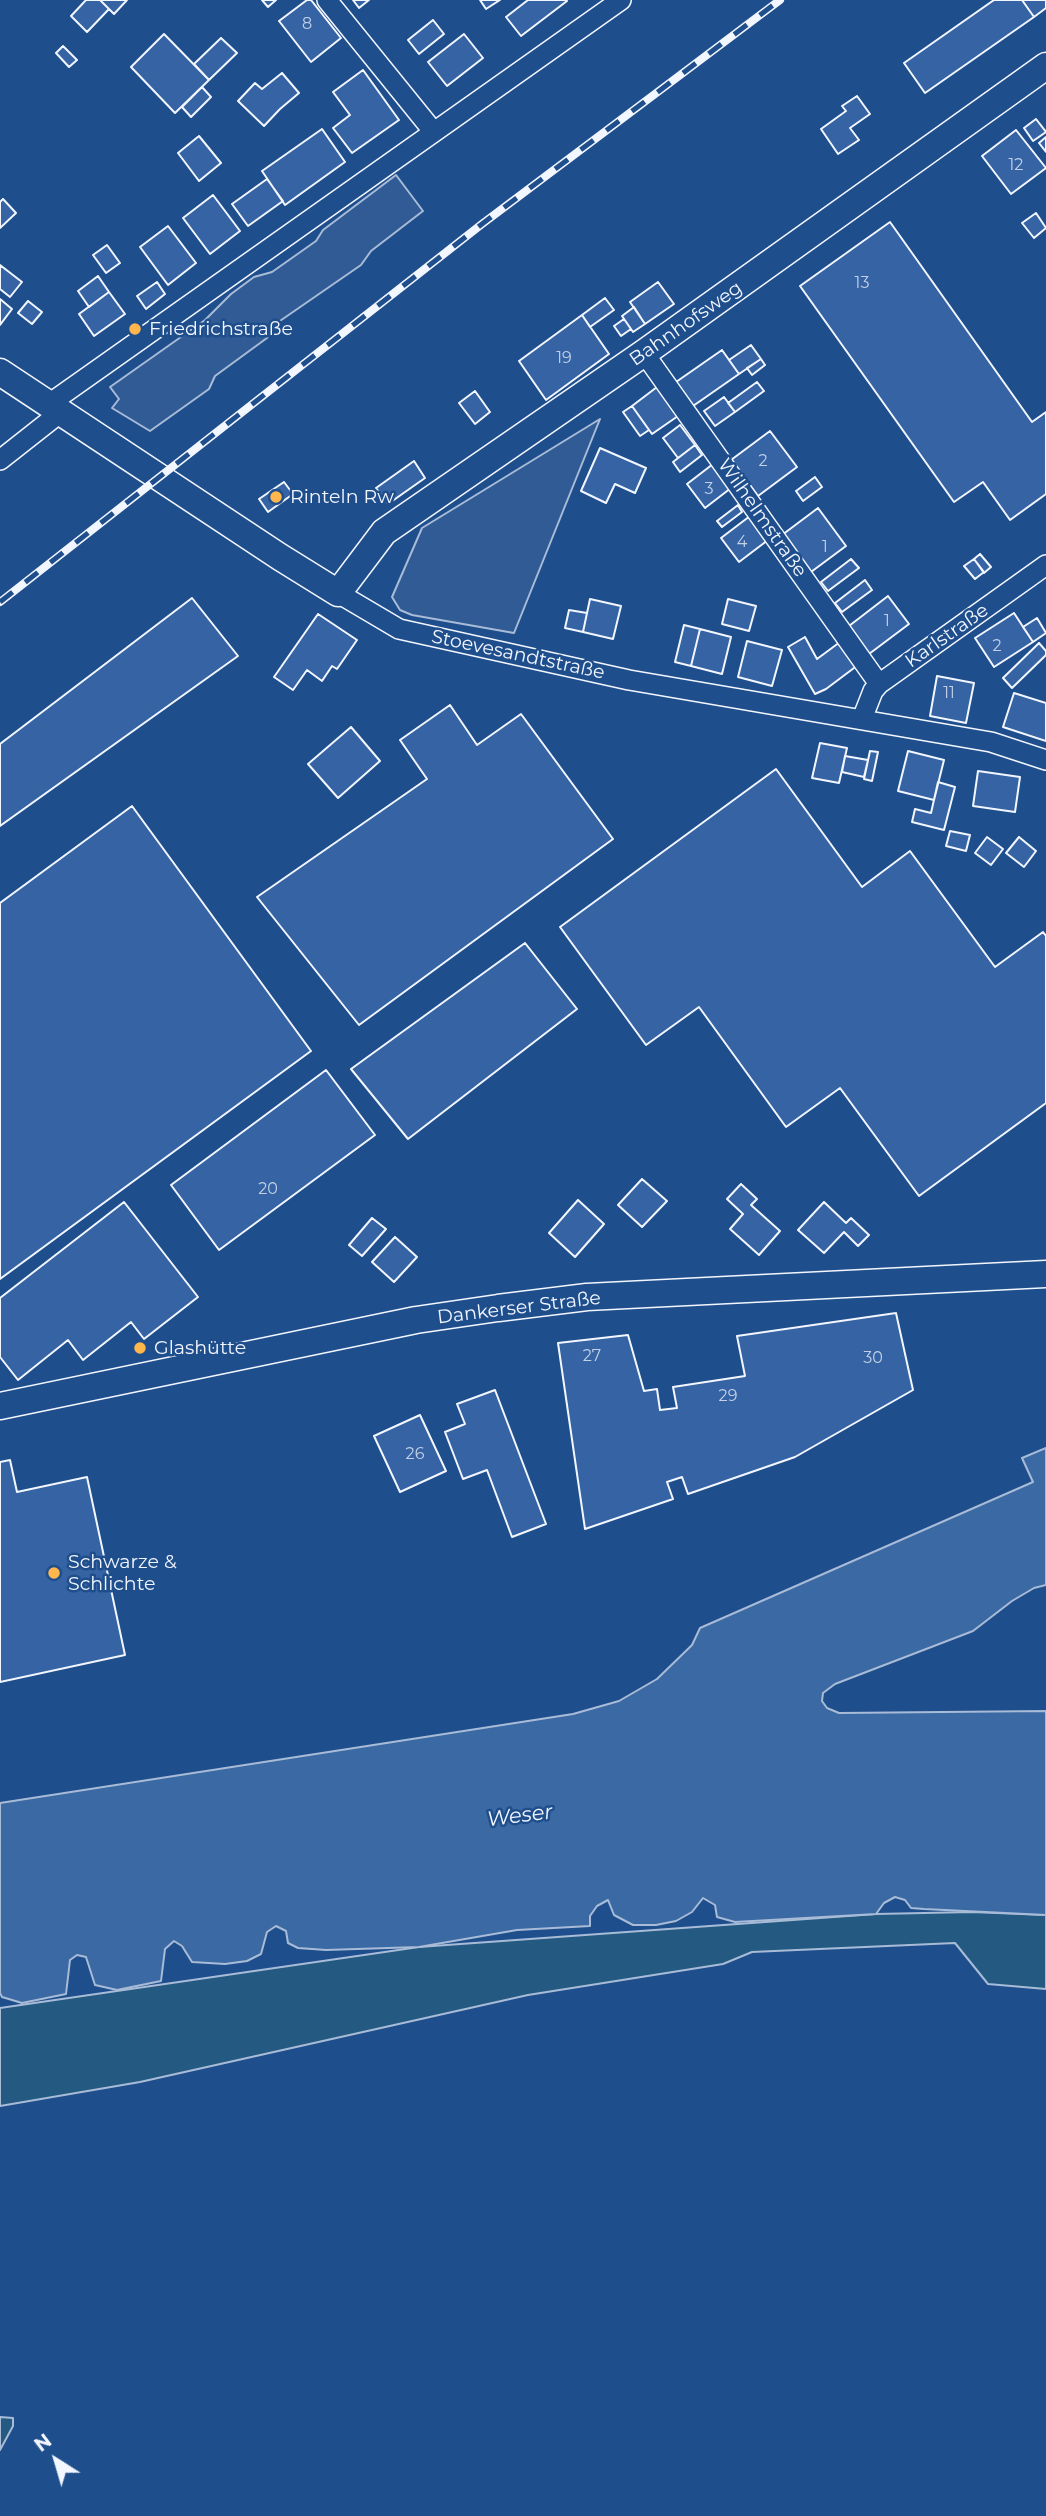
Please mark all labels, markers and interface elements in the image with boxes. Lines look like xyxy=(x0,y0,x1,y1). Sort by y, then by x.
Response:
house number: 8 xyxy=(302,14,312,34)
house number: 12 xyxy=(1009,155,1023,175)
house number: 13 xyxy=(855,273,869,293)
street label: Bahnhofsweg xyxy=(625,277,747,371)
place label: Friedrichstraße xyxy=(149,318,293,340)
marker: Friedrichstraße xyxy=(127,321,143,337)
house number: 19 xyxy=(556,348,572,368)
house number: 2 xyxy=(758,451,768,471)
street label: Wilhelmstraße xyxy=(713,454,811,582)
house number: 3 xyxy=(704,479,714,499)
place label: Rinteln Rw xyxy=(290,486,394,508)
marker: Rinteln Rw xyxy=(268,489,284,505)
house number: 4 xyxy=(737,532,747,552)
house number: 1 xyxy=(822,537,828,557)
street label: Karlstraße xyxy=(901,599,993,673)
house number: 1 xyxy=(884,611,890,631)
street label: Stoevesandtstraße xyxy=(429,625,607,685)
house number: 2 xyxy=(992,636,1002,656)
house number: 11 xyxy=(943,683,955,703)
house number: 20 xyxy=(258,1179,278,1199)
street label: Dankerser Straße xyxy=(436,1287,602,1329)
place label: Glashütte xyxy=(154,1337,246,1359)
marker: Glashütte xyxy=(132,1340,148,1356)
house number: 27 xyxy=(583,1346,601,1366)
house number: 30 xyxy=(863,1348,883,1368)
house number: 29 xyxy=(719,1386,737,1406)
house number: 26 xyxy=(406,1444,424,1464)
place label: Schwarze & Schlichte xyxy=(68,1551,177,1595)
marker: Schwarze & Schlichte xyxy=(46,1565,62,1581)
water label: Weser xyxy=(486,1799,554,1833)
north arrow xyxy=(21,2425,91,2495)
text: N xyxy=(30,2429,56,2457)

